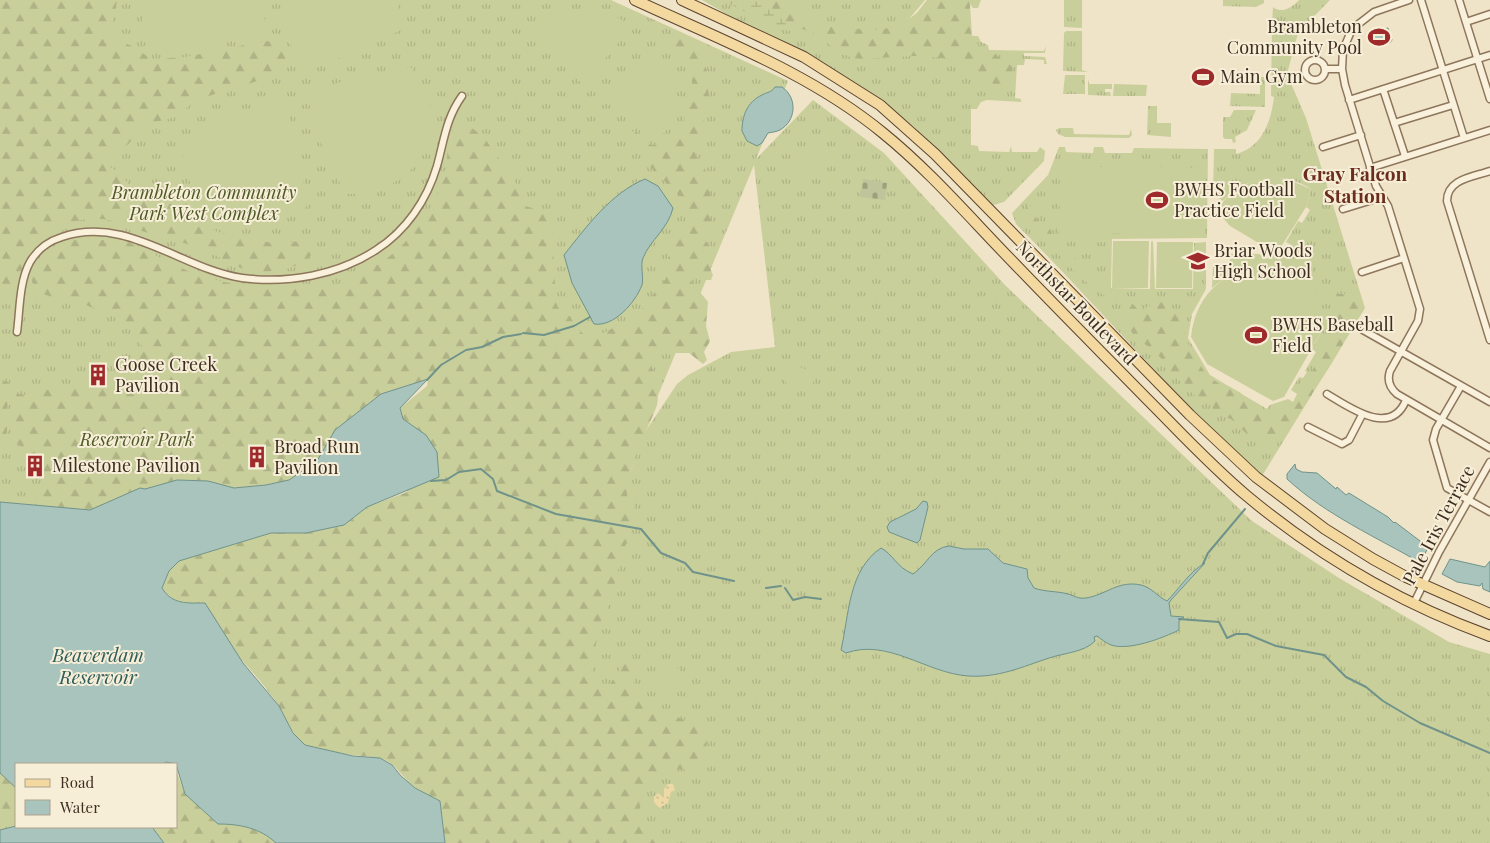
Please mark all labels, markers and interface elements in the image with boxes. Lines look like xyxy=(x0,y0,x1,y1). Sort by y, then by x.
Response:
place label: Brambleton Community Pool xyxy=(1227,14,1362,59)
sports icon: Brambleton Community Pool xyxy=(1366,24,1392,50)
sports icon: Main Gym xyxy=(1190,64,1216,90)
place label: Main Gym xyxy=(1220,64,1303,88)
district label: Gray Falcon Station xyxy=(1303,160,1408,208)
place label: BWHS Football Practice Field xyxy=(1174,177,1294,222)
park label: Brambleton Community Park West Complex xyxy=(110,180,297,225)
sports icon: BWHS Football Practice Field xyxy=(1144,187,1170,213)
street label: Northstar Boulevard xyxy=(1011,235,1143,370)
place label: Briar Woods High School xyxy=(1214,238,1312,283)
school or university icon: Briar Woods High School xyxy=(1185,248,1211,274)
place label: BWHS Baseball Field xyxy=(1272,312,1394,357)
sports icon: BWHS Baseball Field xyxy=(1243,322,1269,348)
place label: Goose Creek Pavilion xyxy=(115,352,217,397)
building icon: Goose Creek Pavilion xyxy=(85,362,111,388)
park label: Reservoir Park xyxy=(79,427,194,451)
place label: Broad Run Pavilion xyxy=(274,434,360,479)
building icon: Broad Run Pavilion xyxy=(244,444,270,470)
building icon: Milestone Pavilion xyxy=(22,453,48,479)
place label: Milestone Pavilion xyxy=(52,453,200,477)
street label: Pale Iris Terrace xyxy=(1397,461,1480,588)
water label: Beaverdam Reservoir xyxy=(51,641,144,689)
legend xyxy=(15,763,178,828)
text: Road xyxy=(60,772,94,792)
text: Water xyxy=(59,797,100,817)

